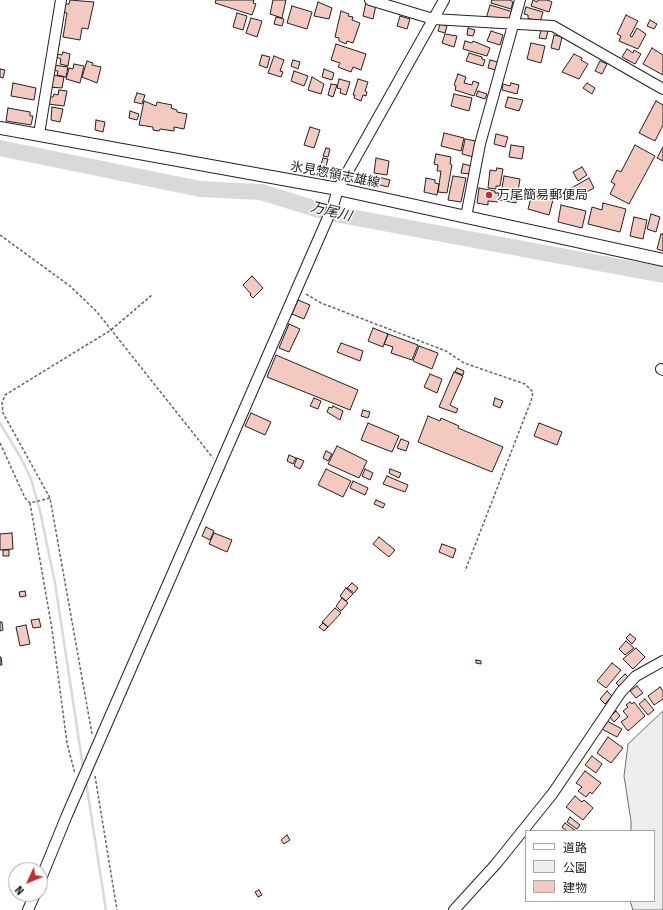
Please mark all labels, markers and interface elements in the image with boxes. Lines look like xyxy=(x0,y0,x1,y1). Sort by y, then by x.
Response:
street label: 氷見惣領志雄線 xyxy=(289,159,381,191)
place label: 万尾簡易郵便局 xyxy=(497,187,588,203)
marker: 万尾簡易郵便局 xyxy=(484,190,494,200)
water label: 万尾川 xyxy=(309,199,353,225)
legend xyxy=(525,830,655,902)
text: 道路 xyxy=(563,841,587,855)
text: 公園 xyxy=(563,861,587,875)
north arrow xyxy=(8,862,48,902)
text: 建物 xyxy=(563,881,587,895)
text: N xyxy=(13,883,27,897)

